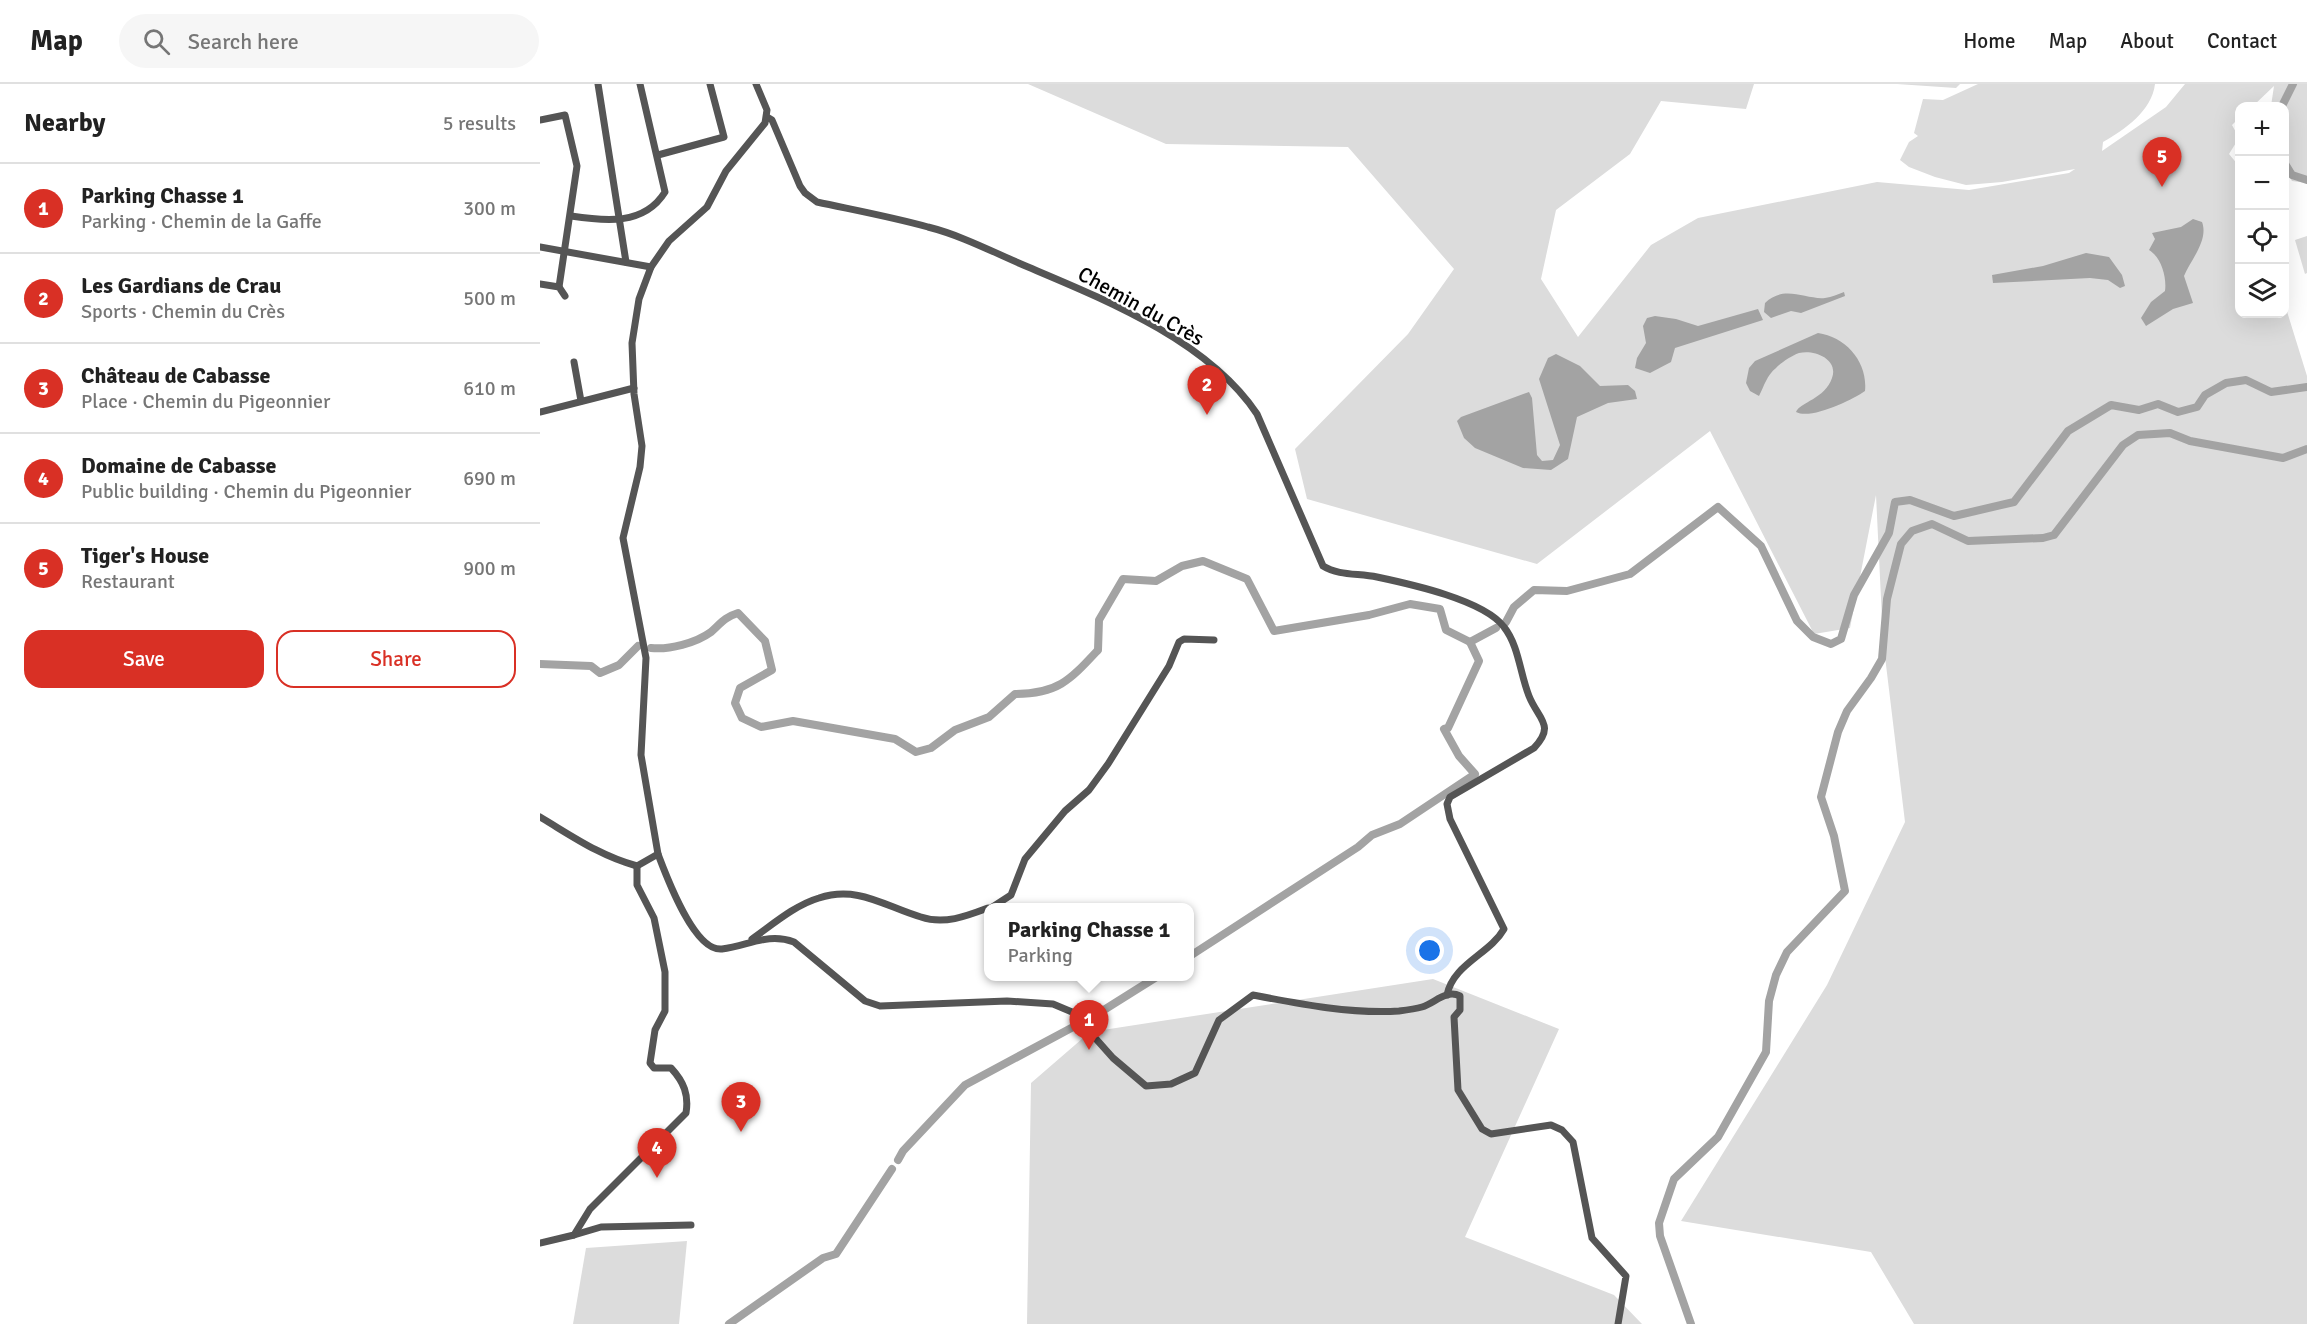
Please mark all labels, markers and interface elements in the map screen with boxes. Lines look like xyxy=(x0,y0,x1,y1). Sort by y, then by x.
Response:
search box xyxy=(119,14,539,68)
text: Map xyxy=(30,24,83,58)
icon: search xyxy=(140,25,173,58)
text: Search here xyxy=(188,28,299,55)
text: Home xyxy=(1963,28,2016,54)
text: Map xyxy=(2049,28,2087,54)
text: About xyxy=(2120,28,2174,54)
text: Contact xyxy=(2207,28,2277,54)
map controls xyxy=(2235,102,2289,318)
button: + xyxy=(2235,102,2289,156)
text: Nearby xyxy=(24,107,105,139)
text: 5 results xyxy=(443,111,516,136)
pin: 5 xyxy=(2142,138,2182,187)
button: − xyxy=(2235,156,2289,210)
text: Parking Chasse 1 xyxy=(81,182,244,209)
text: 1 xyxy=(38,196,49,221)
text: 300 m xyxy=(463,196,516,221)
text: Parking · Chemin de la Gaffe xyxy=(81,209,322,234)
button: locate xyxy=(2235,210,2289,264)
street label: Chemin du Crès xyxy=(1073,261,1209,351)
button: layers xyxy=(2235,264,2289,318)
text: Les Gardians de Crau xyxy=(81,272,281,299)
text: 2 xyxy=(38,286,49,311)
text: 500 m xyxy=(463,286,516,311)
text: Sports · Chemin du Crès xyxy=(81,299,285,324)
text: Château de Cabasse xyxy=(81,362,270,389)
pin: 2 xyxy=(1188,366,1226,415)
text: 3 xyxy=(38,376,49,401)
text: 610 m xyxy=(463,376,516,401)
text: Place · Chemin du Pigeonnier xyxy=(81,389,330,414)
text: Domaine de Cabasse xyxy=(81,452,276,479)
text: 4 xyxy=(38,466,49,491)
text: 690 m xyxy=(463,466,516,491)
text: Public building · Chemin du Pigeonnier xyxy=(81,479,411,504)
text: Tiger's House xyxy=(81,542,209,569)
text: 5 xyxy=(38,556,49,581)
text: 900 m xyxy=(463,556,516,581)
text: Restaurant xyxy=(81,569,175,594)
button: Save xyxy=(24,630,264,688)
button: Share xyxy=(276,630,516,688)
popup xyxy=(984,903,1194,981)
text: Parking Chasse 1 xyxy=(1008,916,1170,943)
your location xyxy=(1415,936,1444,965)
text: Parking xyxy=(1008,943,1073,968)
pin: 1 xyxy=(1070,1000,1108,1050)
pin: 3 xyxy=(722,1082,760,1132)
pin: 4 xyxy=(638,1128,676,1178)

